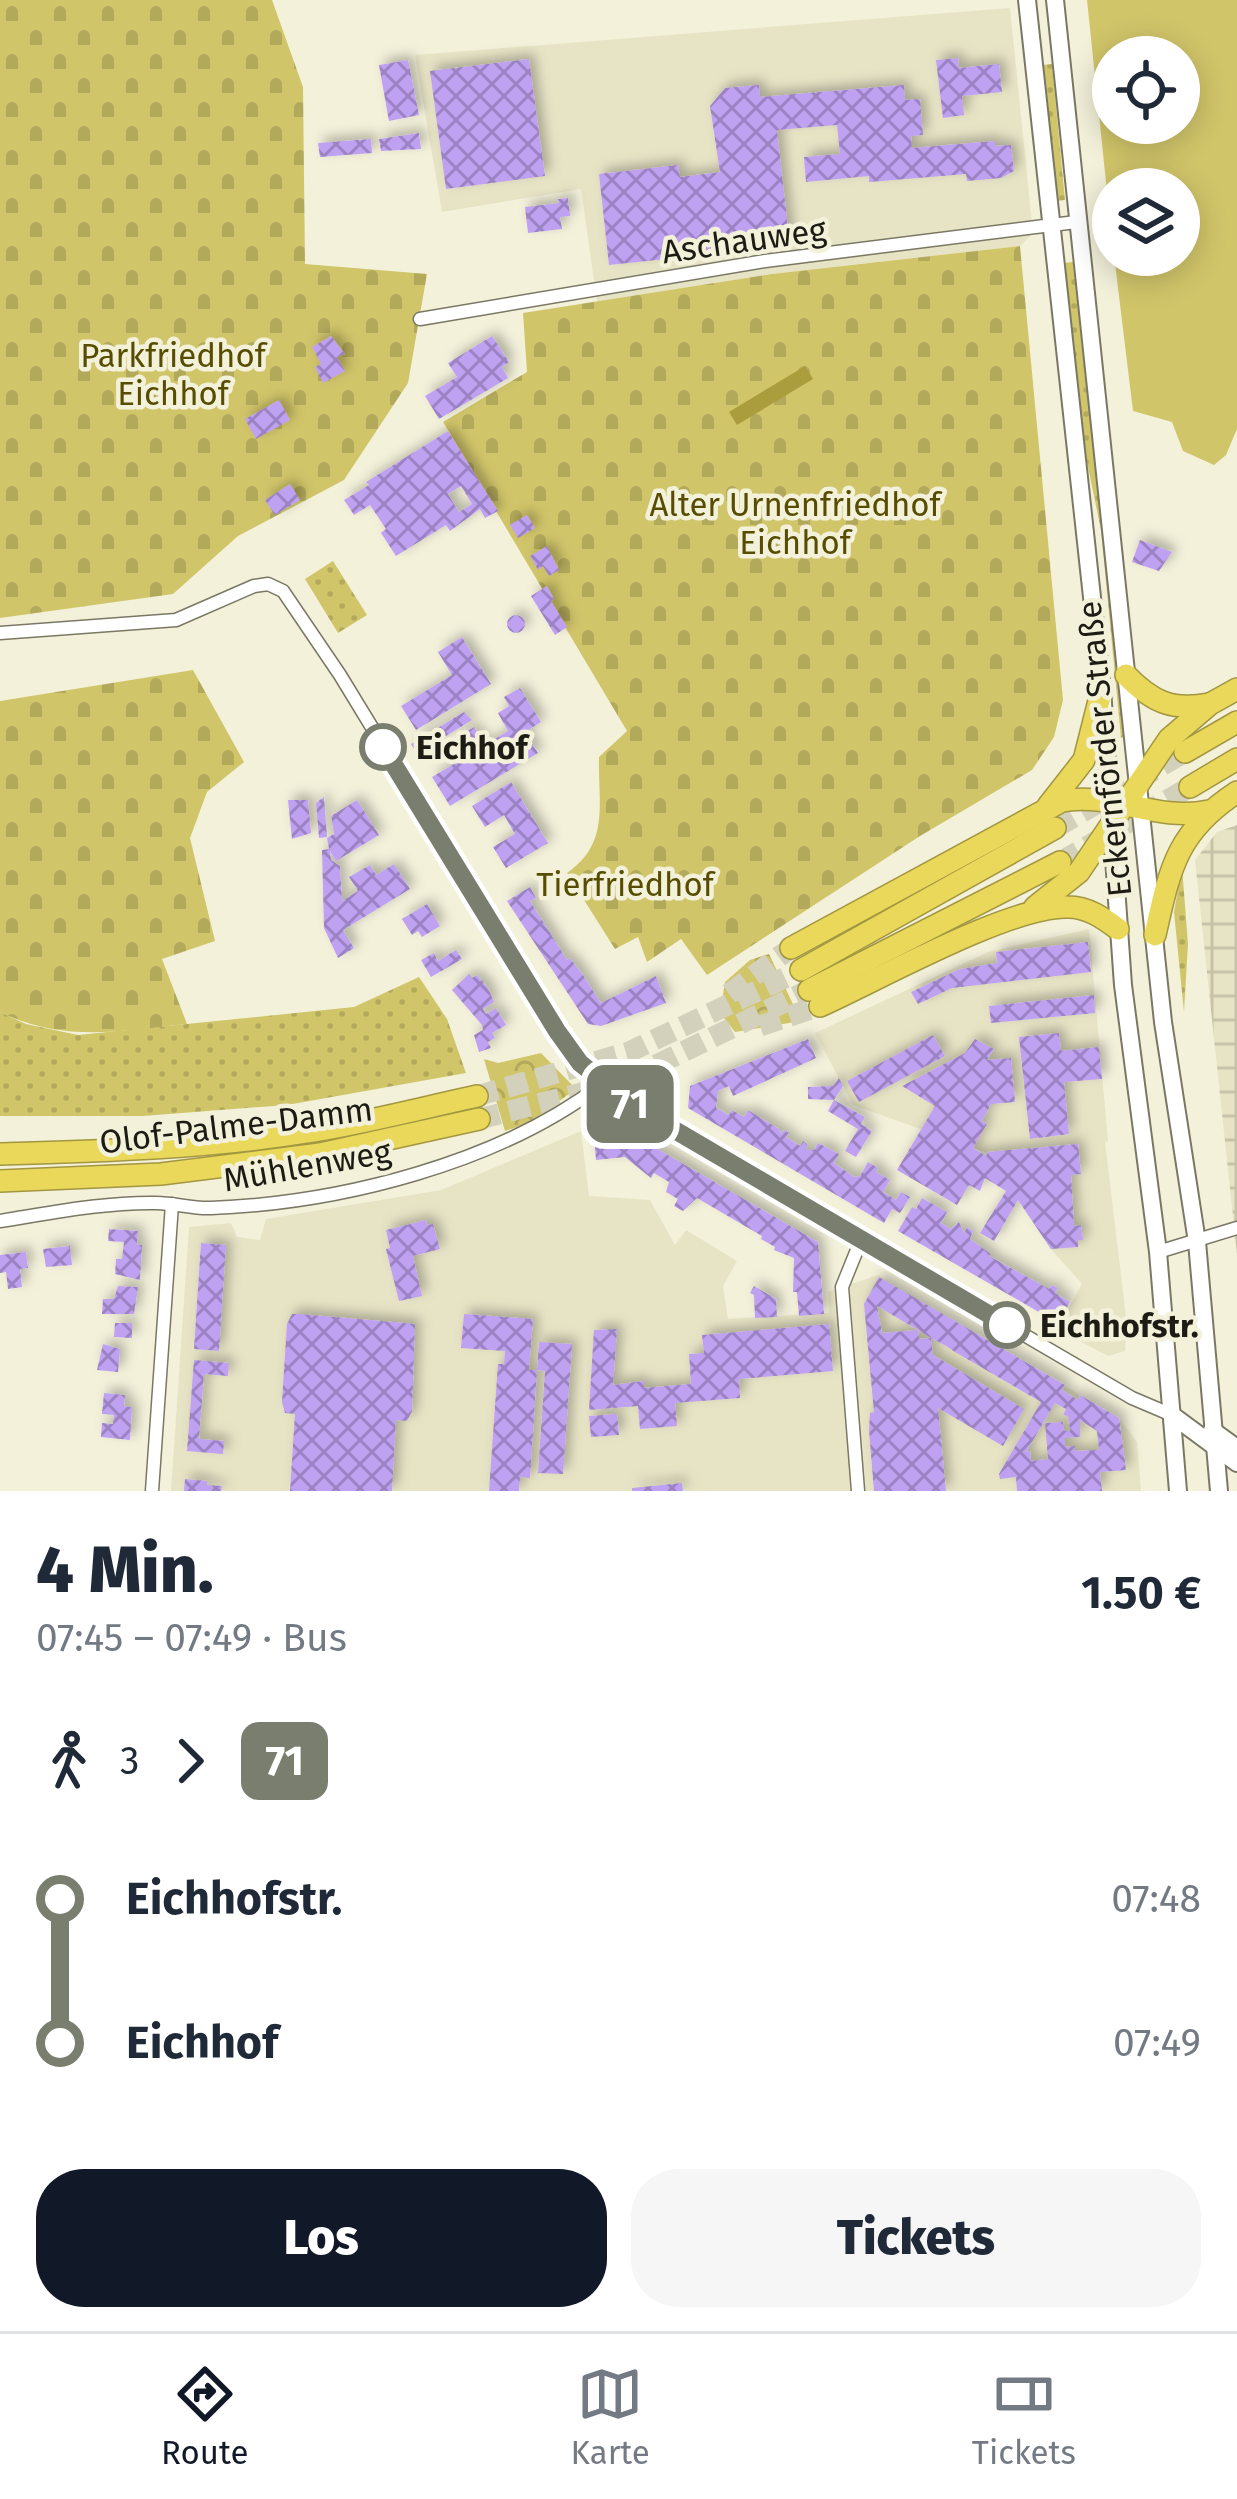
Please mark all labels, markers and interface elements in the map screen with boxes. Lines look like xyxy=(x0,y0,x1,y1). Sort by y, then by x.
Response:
map controls xyxy=(1092,36,1200,276)
button: locate xyxy=(1092,36,1200,144)
button: layers xyxy=(1092,168,1200,276)
street label: Aschauweg xyxy=(659,210,830,272)
park label: Parkfriedhof Eichhof xyxy=(80,336,269,414)
park label: Alter Urnenfriedhof Eichhof xyxy=(649,485,944,563)
street label: Eckernförder Straße xyxy=(1070,599,1140,899)
marker: Eichhof xyxy=(361,725,405,769)
place label: Eichhof xyxy=(416,728,531,768)
park label: Tierfriedhof xyxy=(536,865,717,905)
line badge: 71 xyxy=(576,1065,684,1143)
text: 71 xyxy=(611,1079,649,1129)
street label: Olof-Palme-Damm xyxy=(97,1089,375,1163)
street label: Mühlenweg xyxy=(220,1131,395,1200)
marker: Eichhofstr. xyxy=(985,1303,1029,1347)
place label: Eichhofstr. xyxy=(1040,1306,1199,1346)
text: 4 Min. xyxy=(36,1530,213,1609)
text: 1.50 € xyxy=(1081,1566,1201,1620)
text: 07:45 – 07:49 · Bus xyxy=(36,1615,347,1661)
icon: walk xyxy=(36,1728,102,1794)
icon: forward xyxy=(157,1728,223,1794)
text: 71 xyxy=(265,1736,304,1786)
text: 3 xyxy=(120,1738,139,1784)
text: Eichhofstr. xyxy=(126,1872,342,1926)
text: 07:48 xyxy=(1111,1876,1201,1922)
text: Eichhof xyxy=(126,2016,278,2070)
text: 07:49 xyxy=(1113,2020,1201,2066)
button: Los xyxy=(36,2169,607,2307)
button: Tickets xyxy=(631,2169,1201,2307)
tab: Route xyxy=(161,2361,248,2473)
tab: Karte xyxy=(570,2361,650,2473)
tab: Tickets xyxy=(972,2361,1076,2473)

